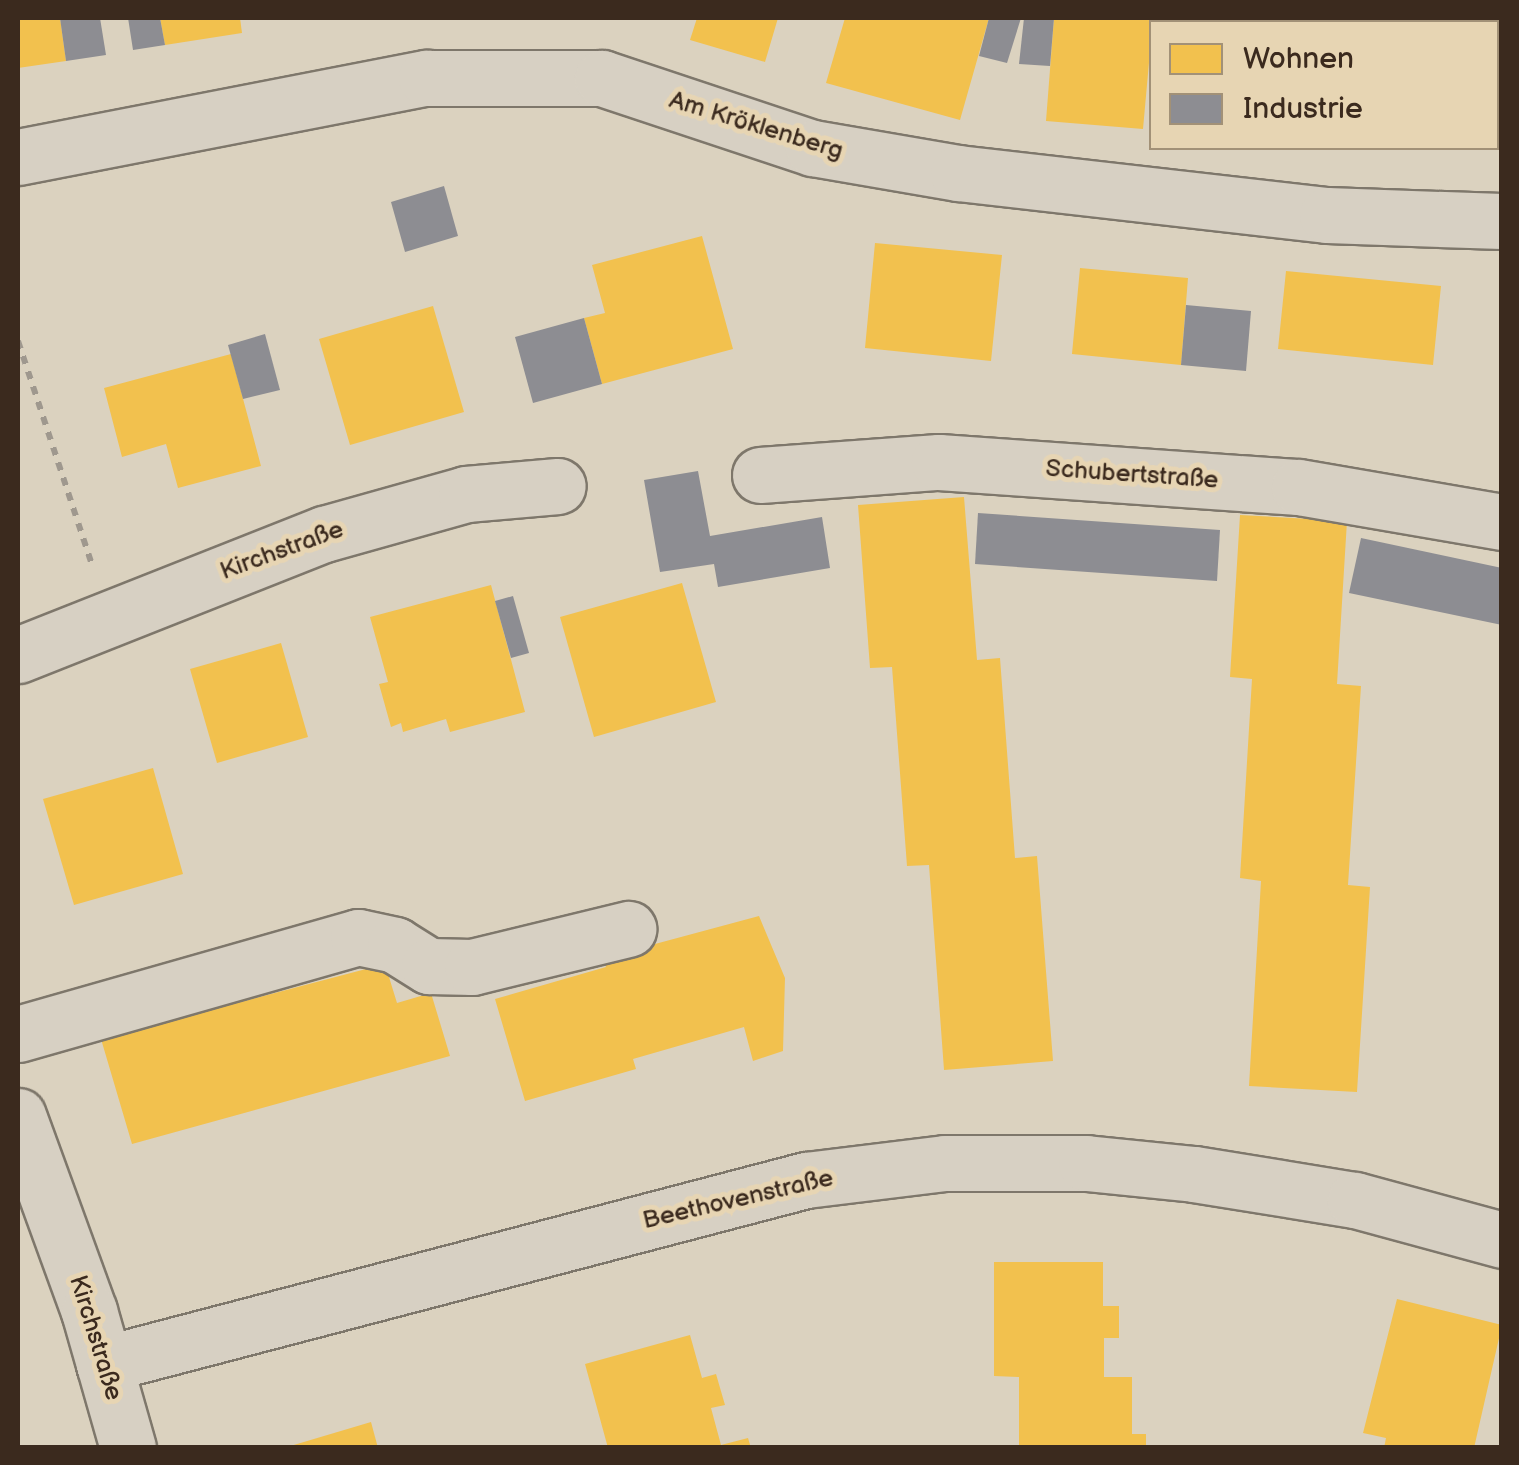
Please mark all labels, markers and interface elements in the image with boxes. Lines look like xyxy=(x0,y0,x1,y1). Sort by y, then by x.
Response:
legend xyxy=(1149,20,1499,150)
text: Wohnen xyxy=(1243,41,1354,77)
street label: Am Kröklenberg xyxy=(666,85,846,167)
text: Industrie xyxy=(1243,91,1363,127)
street label: Schubertstraße xyxy=(1045,454,1219,496)
street label: Kirchstraße xyxy=(216,515,348,587)
street label: Beethovenstraße xyxy=(640,1164,836,1236)
street label: Kirchstraße xyxy=(62,1272,128,1404)

